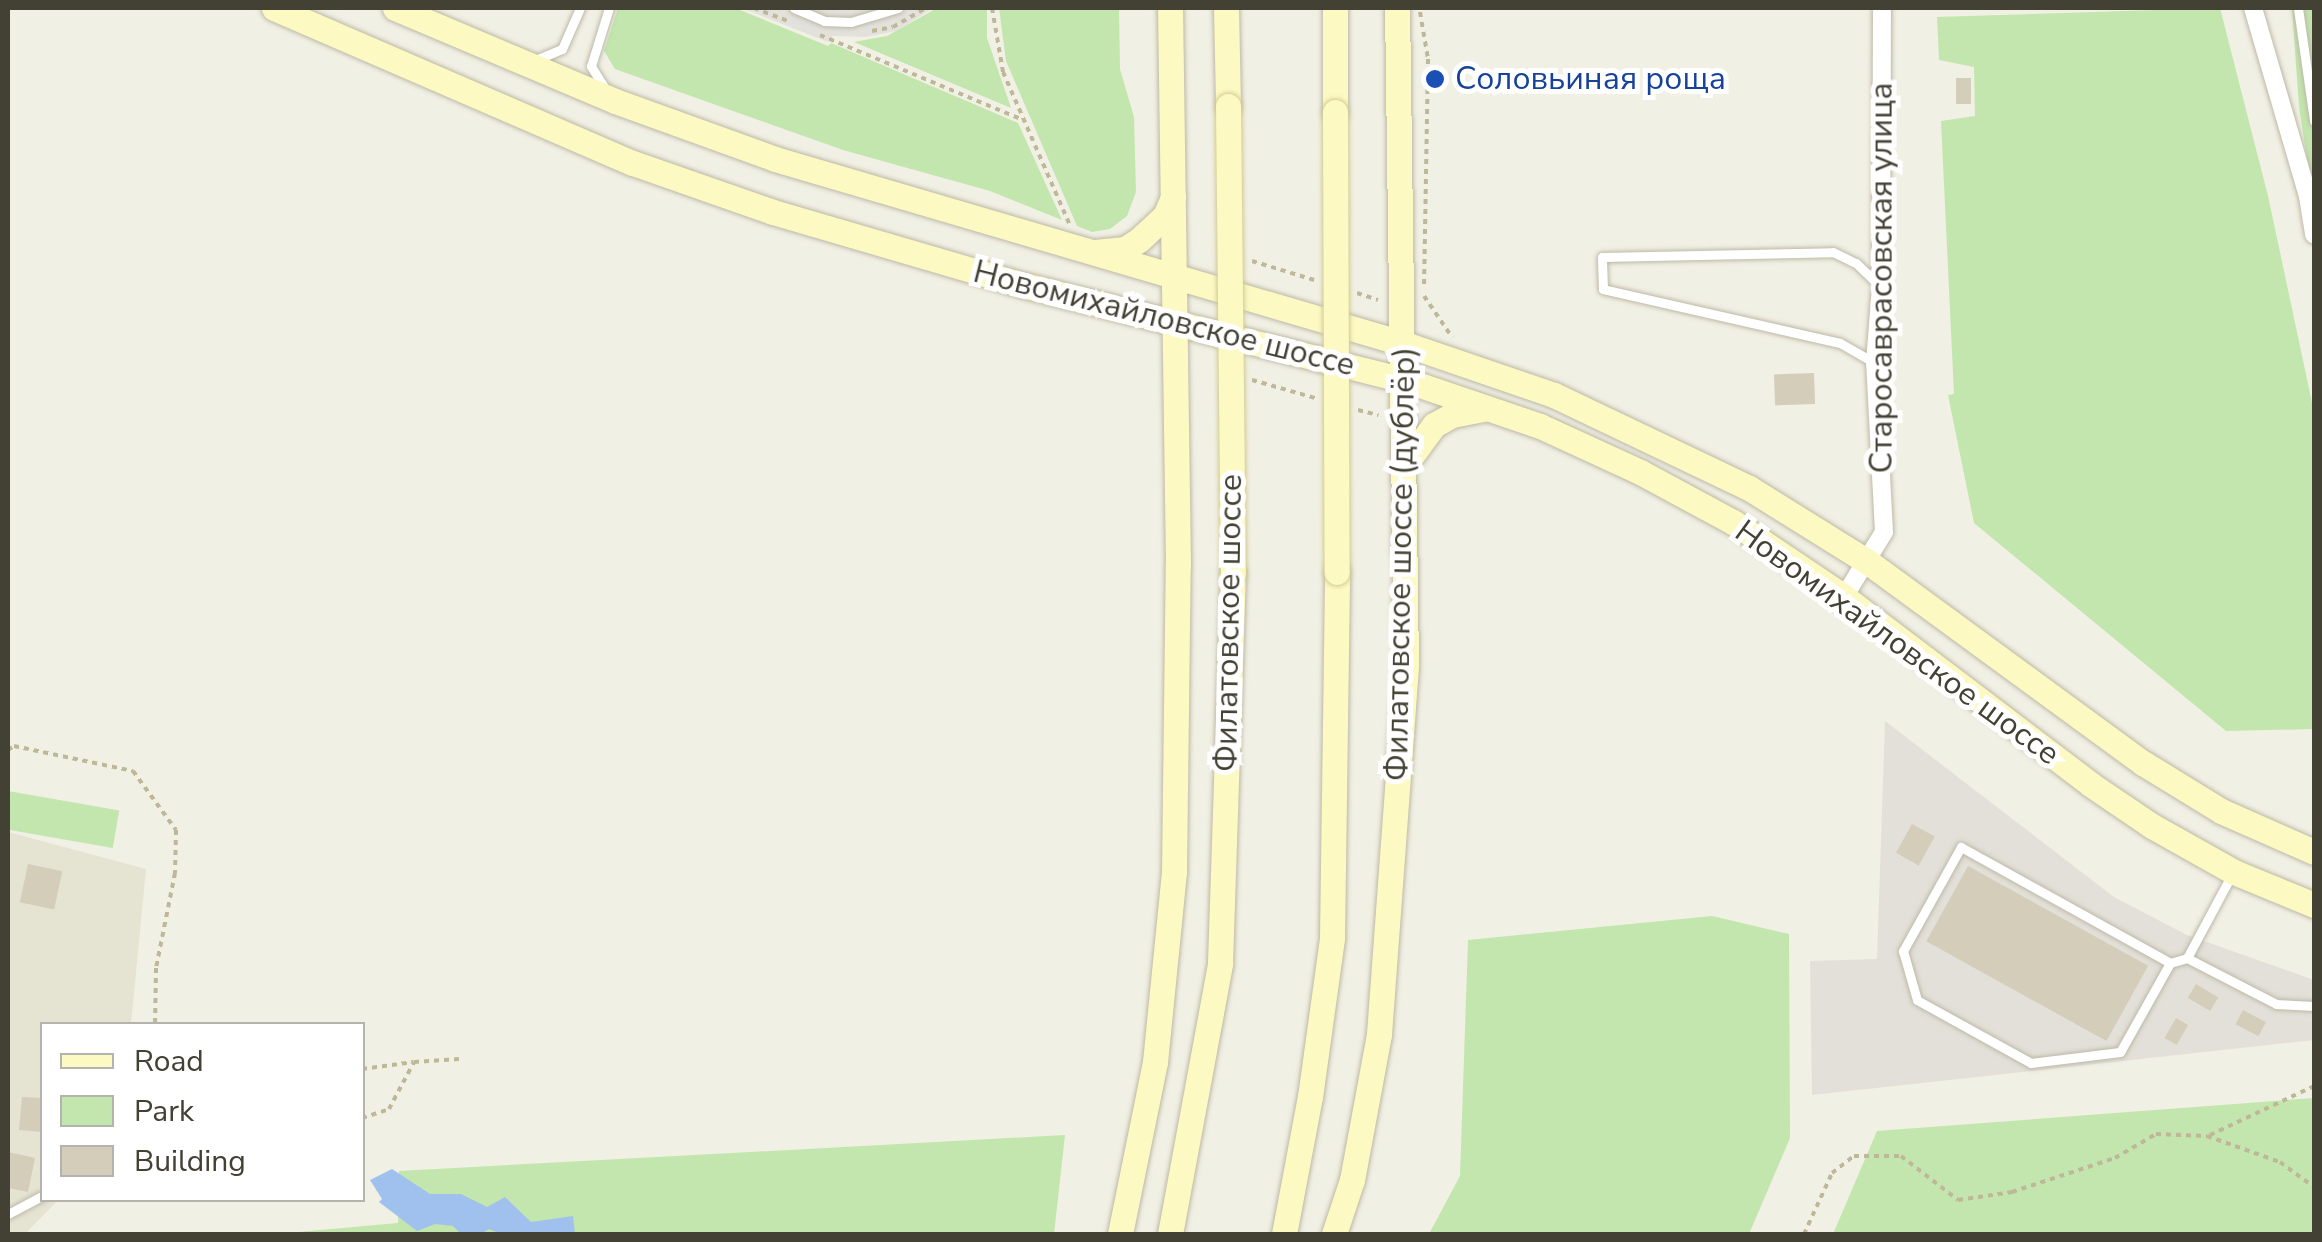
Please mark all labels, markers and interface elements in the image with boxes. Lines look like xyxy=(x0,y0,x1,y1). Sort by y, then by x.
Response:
place label: Соловьиная роща xyxy=(1455,60,1726,98)
marker: Соловьиная роща xyxy=(1424,68,1446,90)
street label: Старосаврасовская улица xyxy=(1863,83,1901,473)
street label: Новомихайловское шоссе xyxy=(969,253,1359,385)
street label: Филатовское шоссе (дублёр) xyxy=(1378,346,1424,782)
street label: Филатовское шоссе xyxy=(1207,474,1251,772)
street label: Новомихайловское шоссе xyxy=(1727,512,2067,774)
legend xyxy=(40,1022,365,1202)
text: Road xyxy=(134,1041,204,1082)
text: Park xyxy=(134,1091,194,1132)
text: Building xyxy=(134,1141,246,1182)

